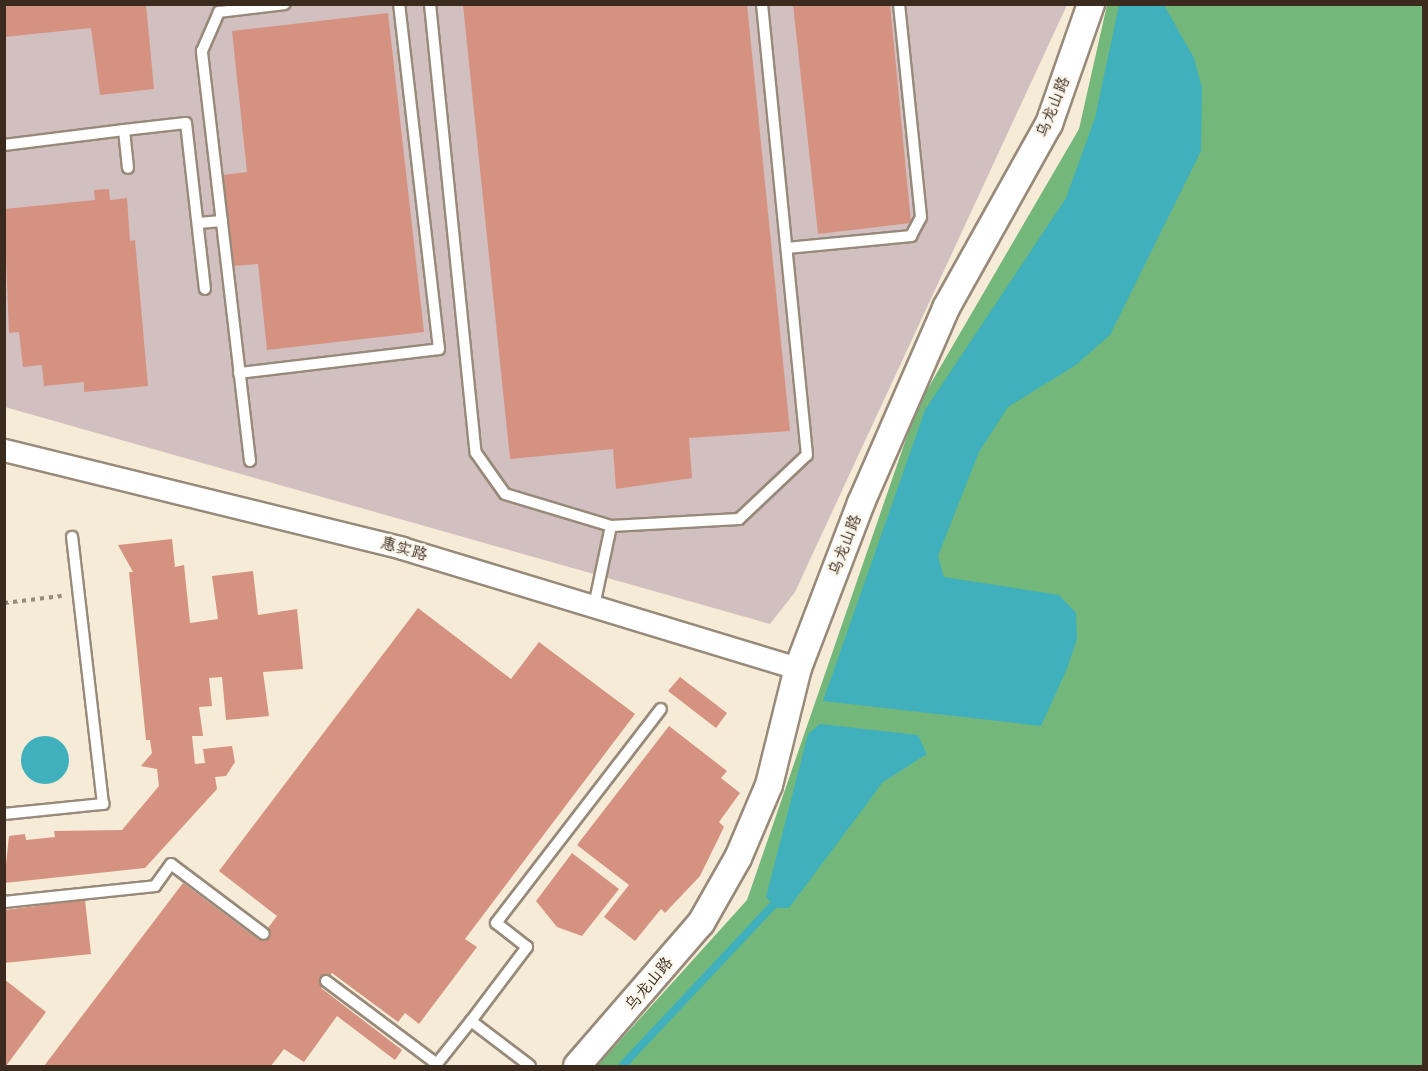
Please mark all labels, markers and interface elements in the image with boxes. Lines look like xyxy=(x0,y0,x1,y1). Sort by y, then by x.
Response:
street label: 乌龙山路 xyxy=(1032,74,1074,140)
street label: 乌龙山路 xyxy=(825,512,865,578)
street label: 惠实路 xyxy=(378,533,430,565)
street label: 乌龙山路 xyxy=(621,953,677,1015)

